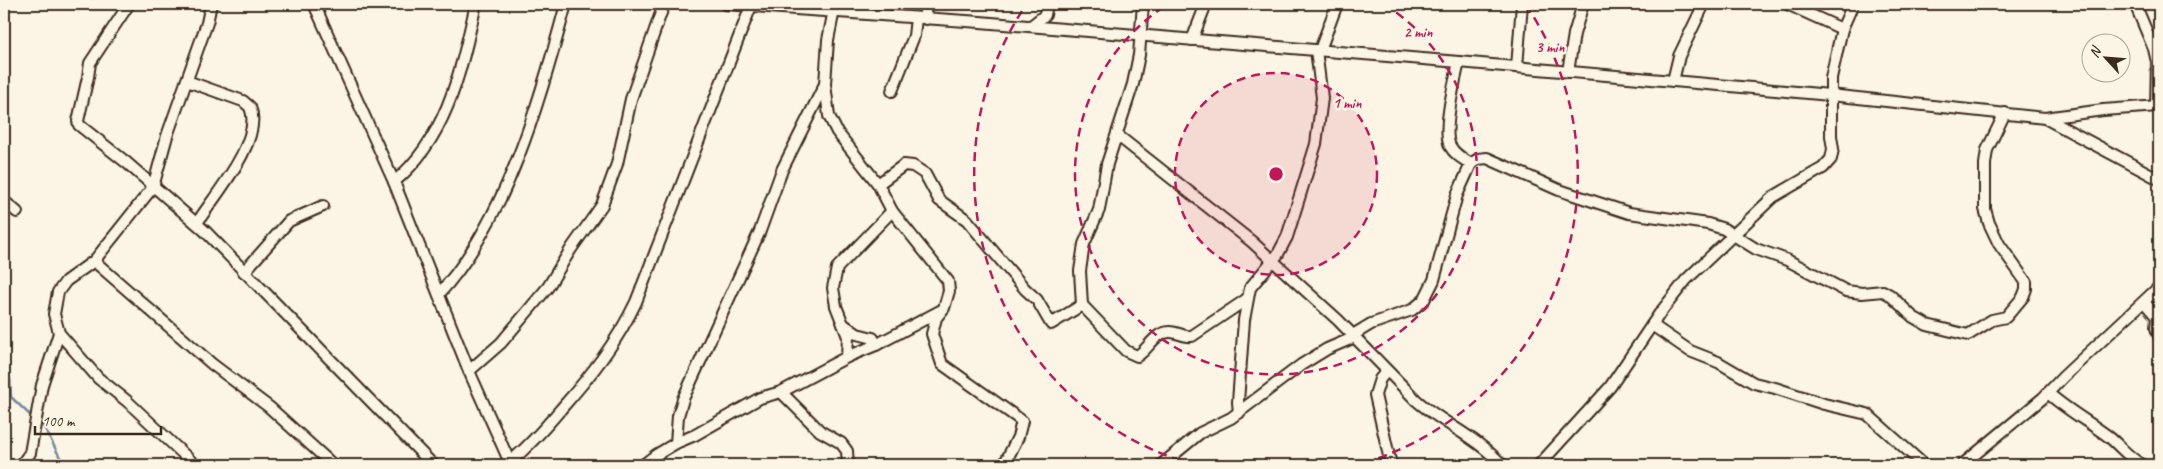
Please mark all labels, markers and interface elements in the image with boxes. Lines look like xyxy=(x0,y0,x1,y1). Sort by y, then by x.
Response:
text: 2 min xyxy=(1404,23,1433,42)
north arrow xyxy=(2080,32,2130,82)
text: 3 min xyxy=(1536,38,1565,57)
text: N xyxy=(2085,43,2105,60)
text: 1 min xyxy=(1333,94,1362,113)
centre of rings xyxy=(1267,165,1285,183)
scale bar xyxy=(35,404,161,436)
text: 100 m xyxy=(42,412,76,431)

